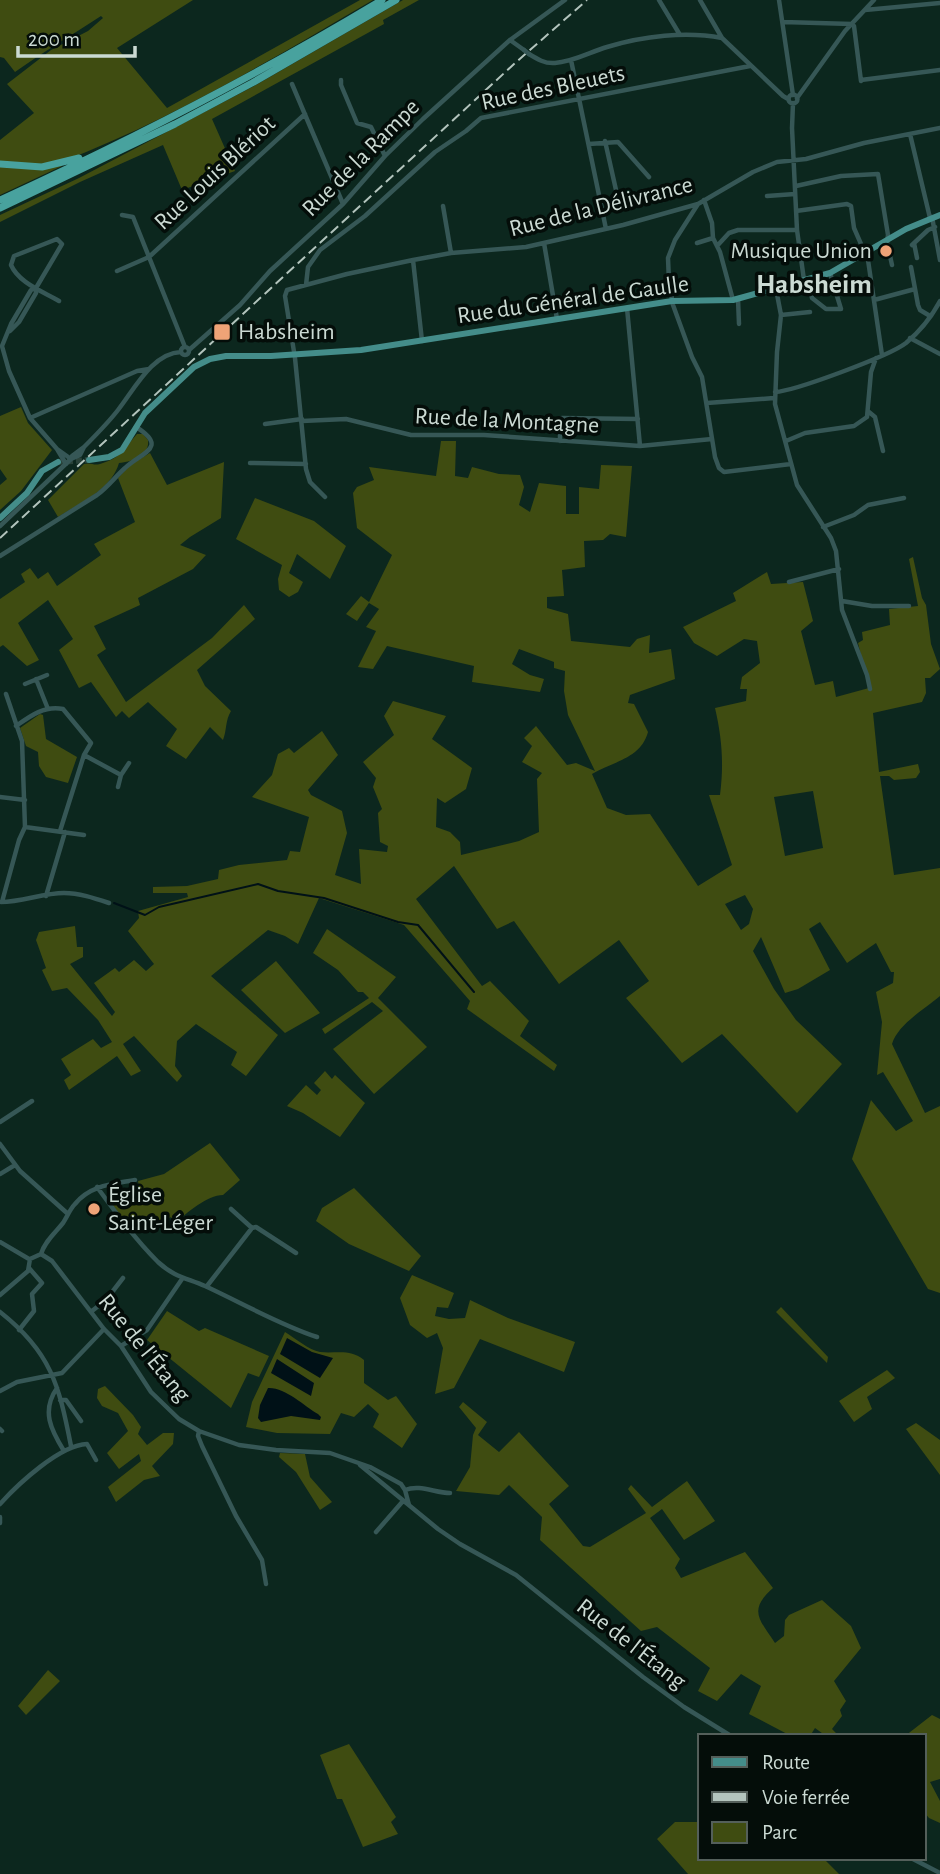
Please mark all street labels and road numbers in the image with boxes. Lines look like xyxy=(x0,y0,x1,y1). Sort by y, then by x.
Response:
street label: Rue des Bleuets xyxy=(479,61,627,115)
street label: Rue de la Rampe xyxy=(298,95,424,221)
street label: Rue Louis Blériot xyxy=(150,111,280,235)
street label: Rue de la Délivrance xyxy=(507,173,695,241)
street label: Rue du Général de Gaulle xyxy=(456,272,690,328)
street label: Rue de la Montagne xyxy=(414,404,600,438)
street label: Rue de l'Étang xyxy=(93,1288,196,1407)
street label: Rue de l'Étang xyxy=(572,1593,692,1694)

